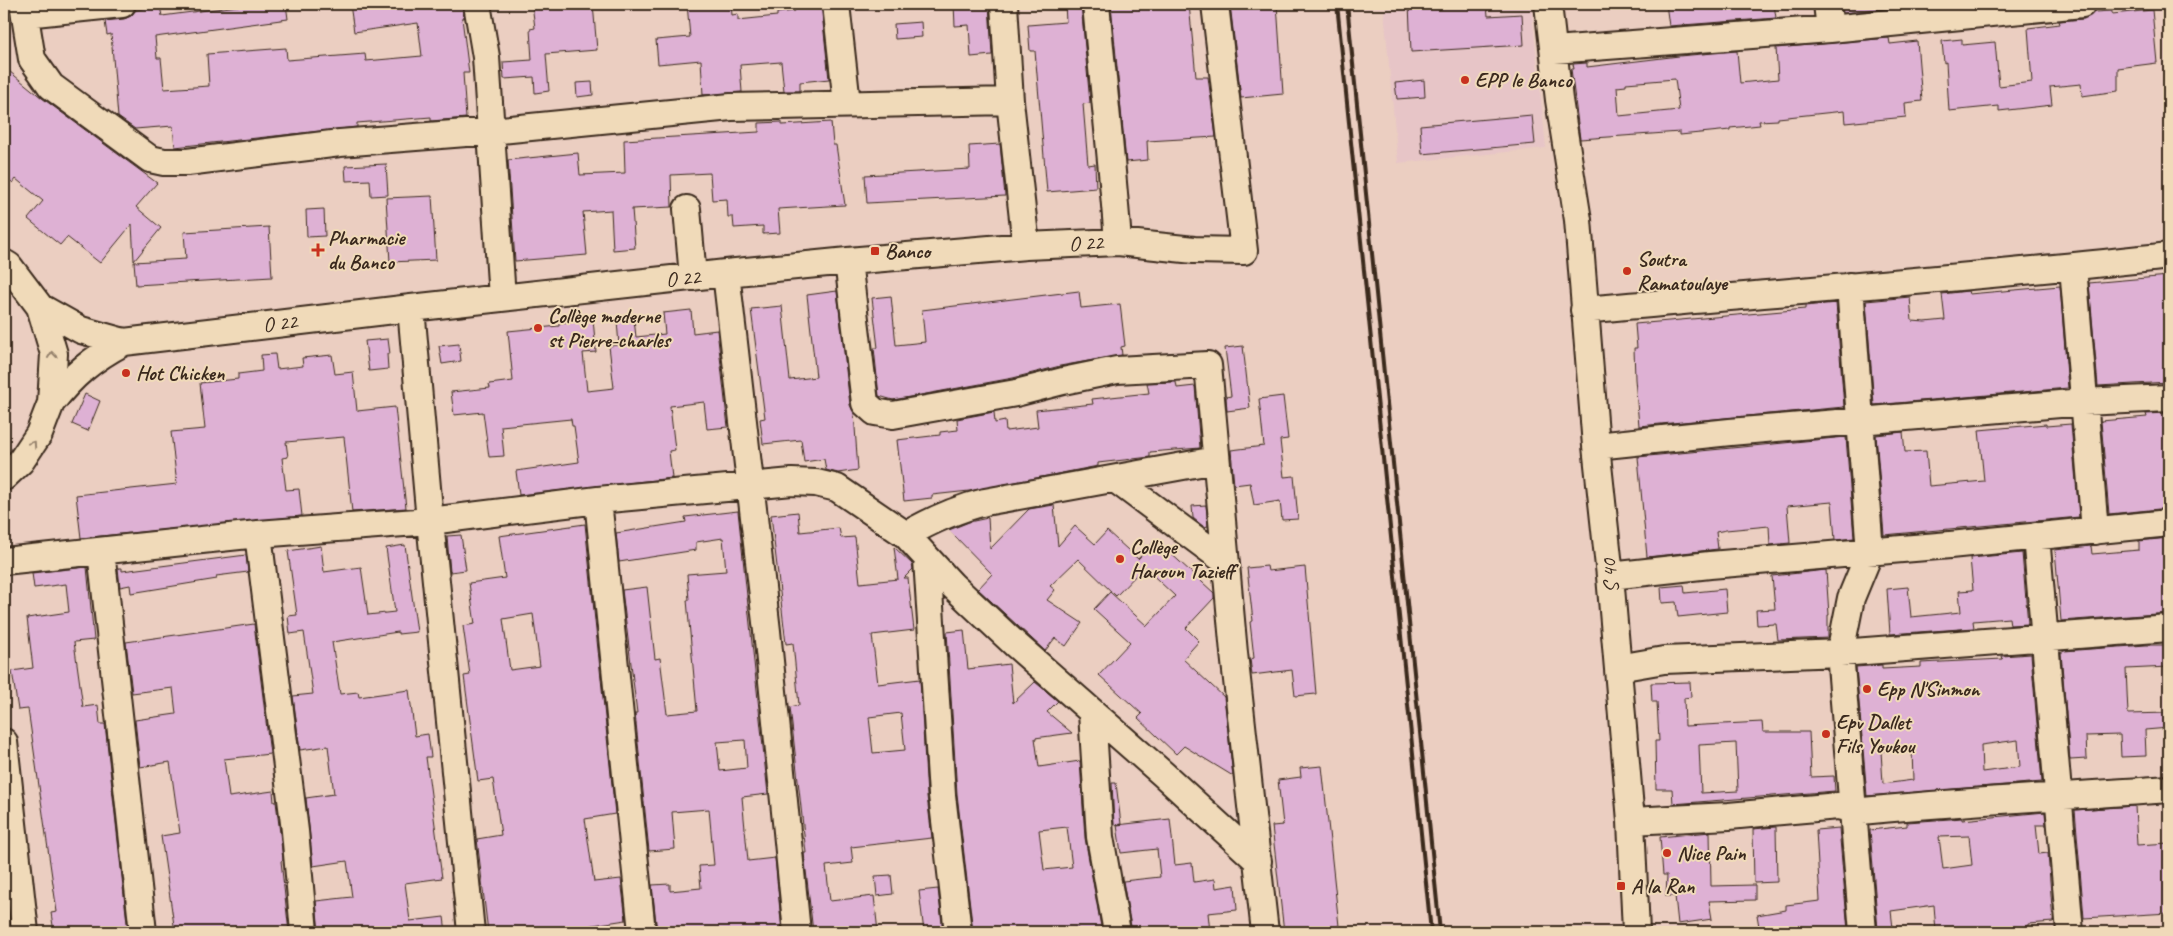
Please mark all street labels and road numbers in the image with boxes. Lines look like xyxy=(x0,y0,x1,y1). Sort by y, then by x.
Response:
street label: O 22 xyxy=(1068,229,1105,257)
street label: O 22 xyxy=(665,263,703,293)
street label: O 22 xyxy=(261,308,300,338)
street label: S 40 xyxy=(1595,556,1625,594)

